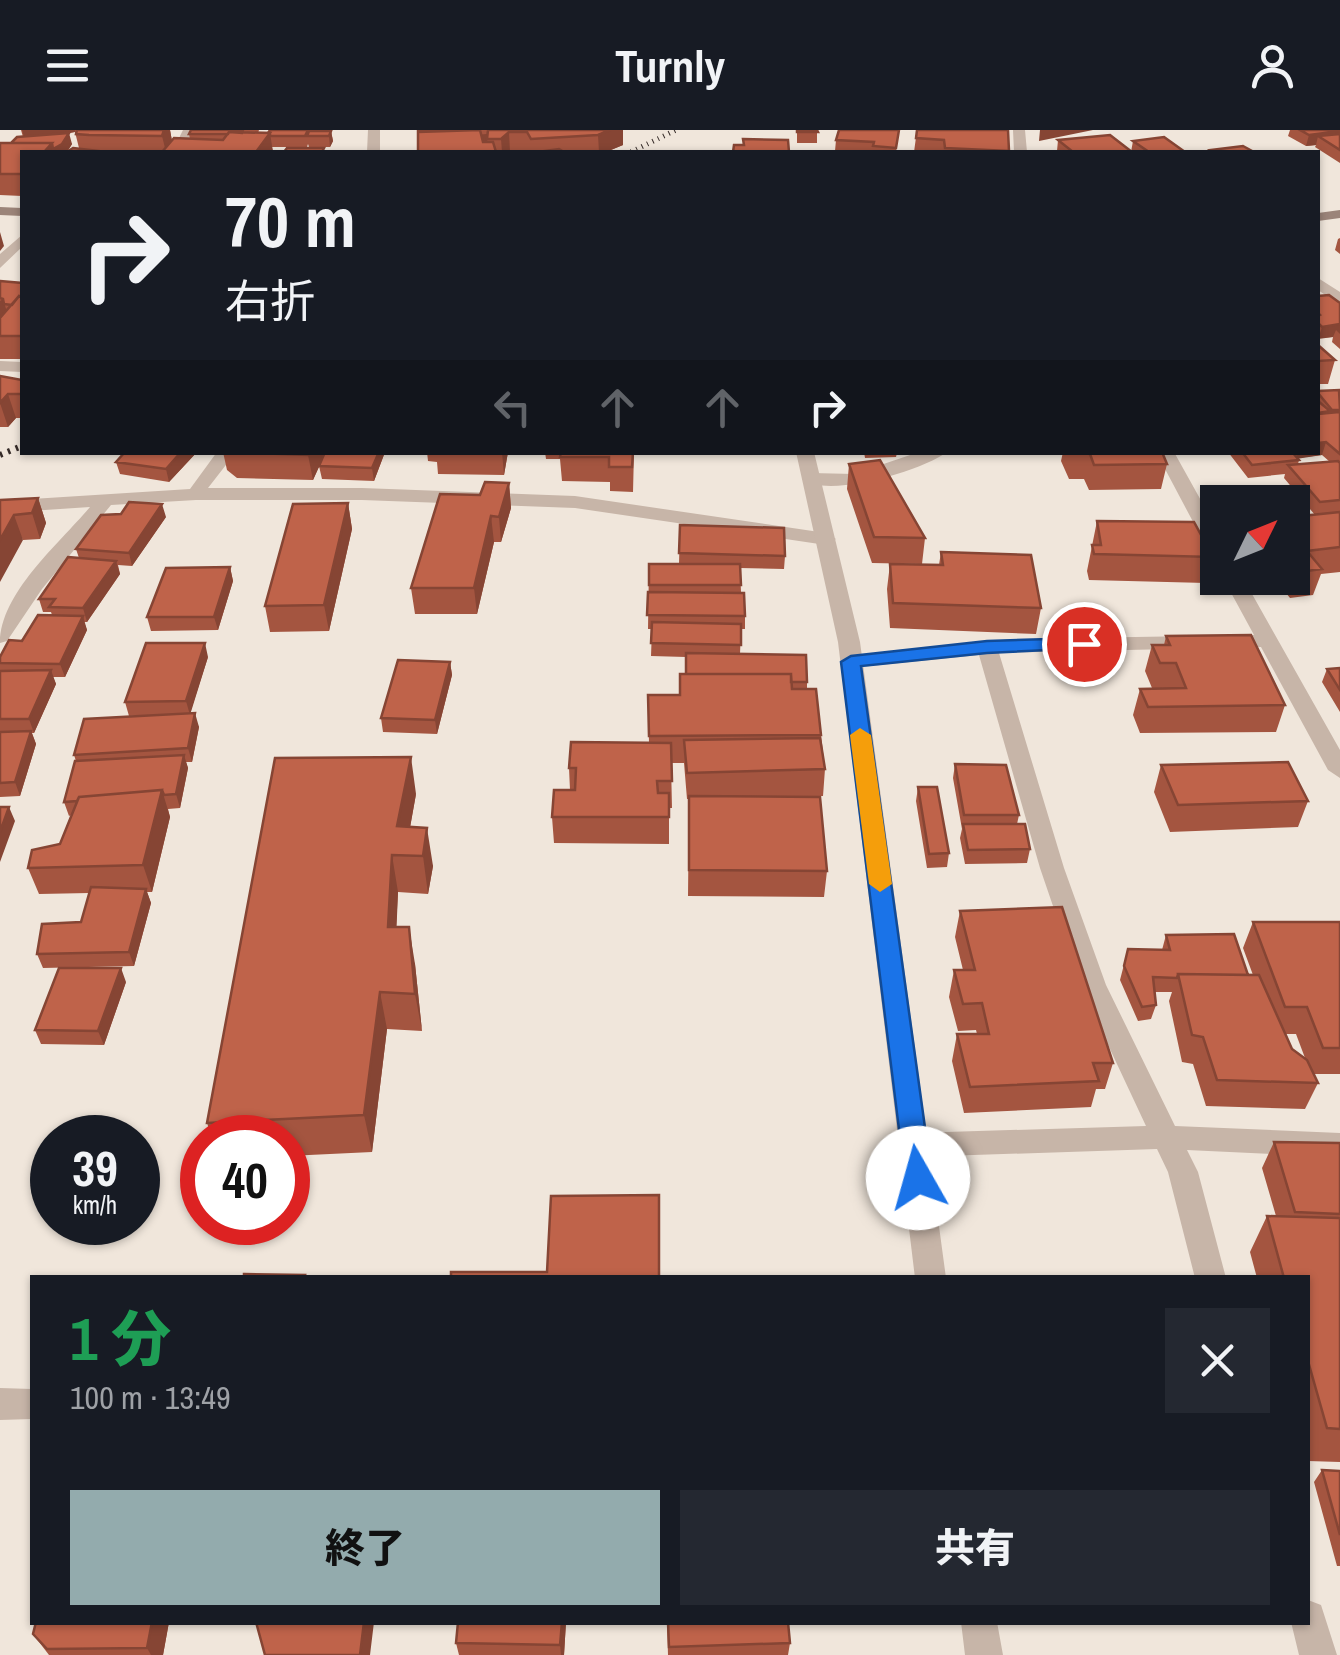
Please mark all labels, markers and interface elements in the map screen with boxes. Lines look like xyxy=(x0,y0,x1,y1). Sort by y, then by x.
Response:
text: Turnly xyxy=(615,35,725,96)
icon: menu xyxy=(40,38,95,93)
icon: person xyxy=(1245,38,1300,93)
text: 70 m xyxy=(225,175,356,269)
icon: right xyxy=(60,190,190,320)
text: 右折 xyxy=(225,270,315,331)
icon: left xyxy=(485,380,540,435)
icon: ahead xyxy=(590,380,645,435)
icon: ahead xyxy=(695,380,750,435)
icon: right xyxy=(800,380,855,435)
north arrow xyxy=(1200,485,1310,595)
map controls xyxy=(1200,485,1310,595)
pin xyxy=(1042,602,1127,687)
icon: arrive xyxy=(1057,617,1112,672)
speed limit sign: 40 xyxy=(180,1115,310,1245)
position arrow xyxy=(866,1126,970,1230)
text: 39 xyxy=(72,1134,118,1202)
text: km/h xyxy=(73,1188,117,1222)
text: 1 分 xyxy=(70,1298,171,1379)
button: close xyxy=(1165,1308,1270,1413)
text: 100 m · 13:49 xyxy=(70,1376,230,1419)
button: 終了 xyxy=(70,1490,660,1605)
button: 共有 xyxy=(680,1490,1270,1605)

